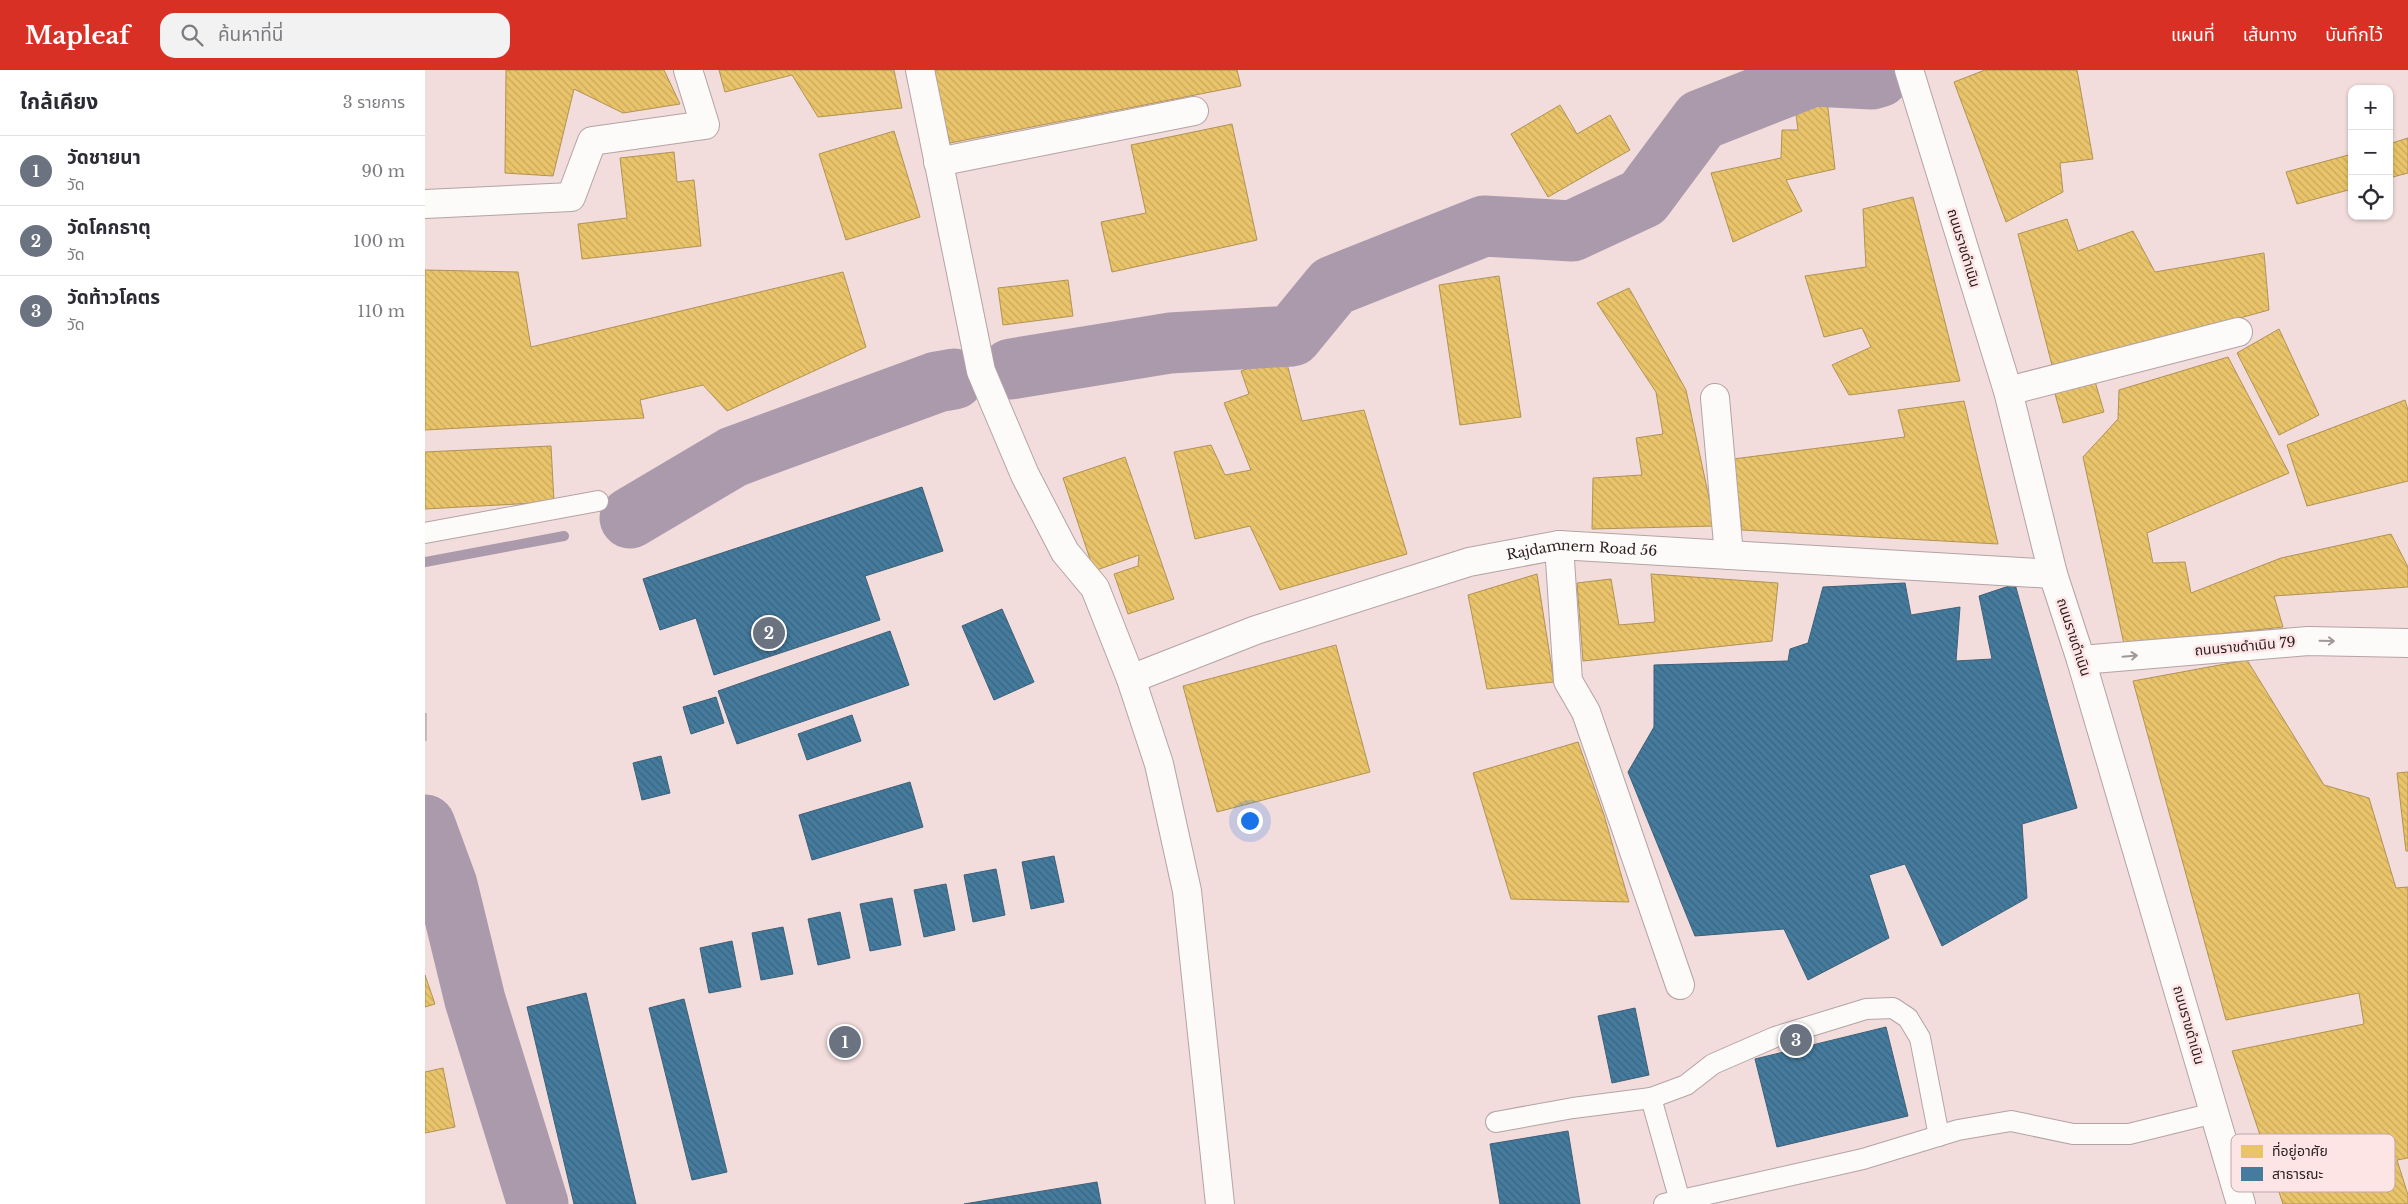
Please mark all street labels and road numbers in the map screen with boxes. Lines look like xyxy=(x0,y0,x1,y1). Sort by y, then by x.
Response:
street label: ถนนราขดำเนิน xyxy=(1944,206,1984,290)
street label: Rajdamnern Road 56 xyxy=(1505,536,1658,564)
street label: ถนนราขดำเนิน xyxy=(2053,596,2095,678)
street label: ถนนราขดำเนิน 79 xyxy=(2194,633,2296,659)
street label: ถนนราขดำเนิน xyxy=(2169,983,2209,1067)

